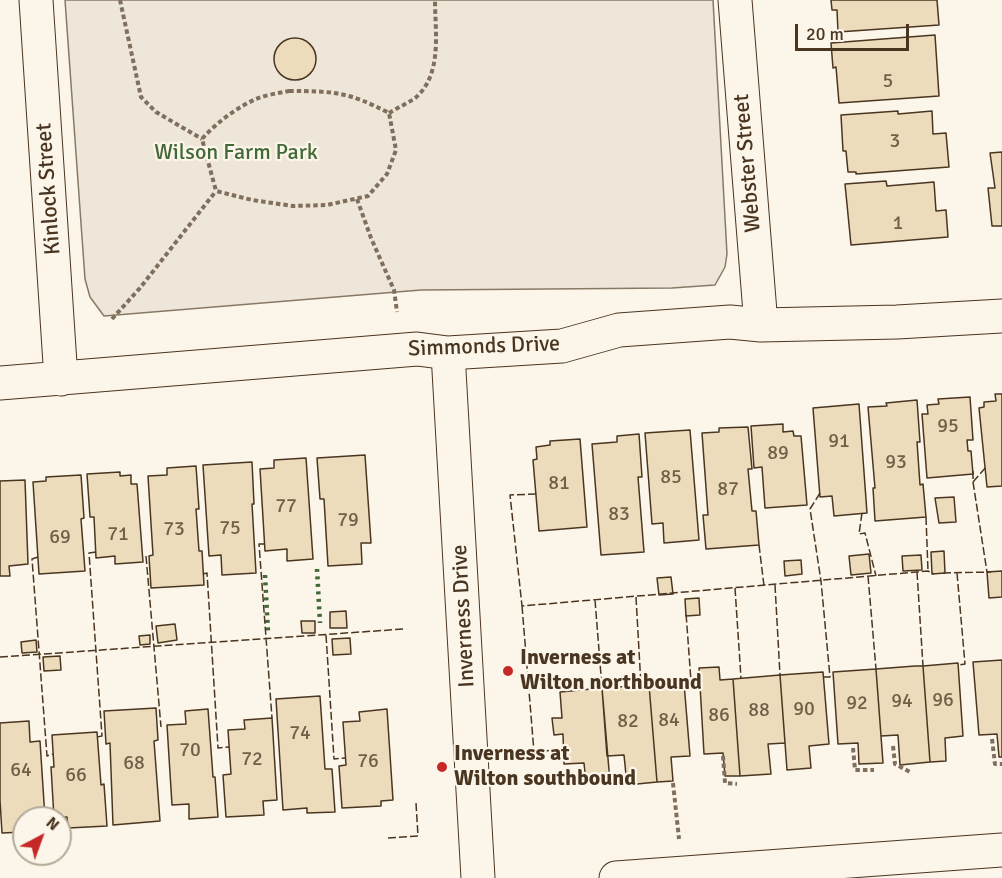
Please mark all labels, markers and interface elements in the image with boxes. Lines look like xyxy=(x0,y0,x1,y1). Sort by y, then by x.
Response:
scale bar xyxy=(798,12,912,50)
text: 20 m xyxy=(806,23,844,45)
house number: 5 xyxy=(883,70,893,94)
street label: Webster Street xyxy=(729,93,767,233)
street label: Kinlock Street xyxy=(31,122,67,256)
house number: 3 xyxy=(890,130,900,154)
park label: Wilson Farm Park xyxy=(154,140,318,166)
house number: 1 xyxy=(893,212,903,236)
street label: Simmonds Drive xyxy=(408,331,560,363)
house number: 95 xyxy=(937,415,959,439)
house number: 91 xyxy=(828,430,850,454)
house number: 89 xyxy=(767,442,789,466)
house number: 93 xyxy=(885,451,907,475)
house number: 85 xyxy=(660,466,682,490)
house number: 81 xyxy=(548,472,570,496)
house number: 87 xyxy=(717,478,739,502)
house number: 77 xyxy=(275,495,297,519)
house number: 83 xyxy=(608,503,630,527)
house number: 79 xyxy=(337,509,359,533)
house number: 75 xyxy=(219,517,241,541)
house number: 73 xyxy=(163,518,185,542)
house number: 71 xyxy=(107,523,129,547)
house number: 69 xyxy=(49,526,71,550)
street label: Inverness Drive xyxy=(447,544,481,688)
place label: Inverness at Wilton northbound xyxy=(520,645,702,696)
marker: Inverness at Wilton northbound xyxy=(501,664,515,678)
house number: 96 xyxy=(932,689,954,713)
house number: 94 xyxy=(891,690,913,714)
house number: 92 xyxy=(846,692,868,716)
house number: 90 xyxy=(793,698,815,722)
house number: 88 xyxy=(748,699,770,723)
house number: 86 xyxy=(708,704,730,728)
house number: 84 xyxy=(658,709,680,733)
house number: 82 xyxy=(617,710,639,734)
house number: 74 xyxy=(289,722,311,746)
house number: 70 xyxy=(179,739,201,763)
place label: Inverness at Wilton southbound xyxy=(454,741,636,792)
house number: 72 xyxy=(241,748,263,772)
house number: 76 xyxy=(357,750,379,774)
house number: 68 xyxy=(123,752,145,776)
house number: 64 xyxy=(10,759,32,783)
marker: Inverness at Wilton southbound xyxy=(435,760,449,774)
house number: 66 xyxy=(65,764,87,788)
north arrow xyxy=(12,806,72,866)
text: N xyxy=(42,813,63,835)

